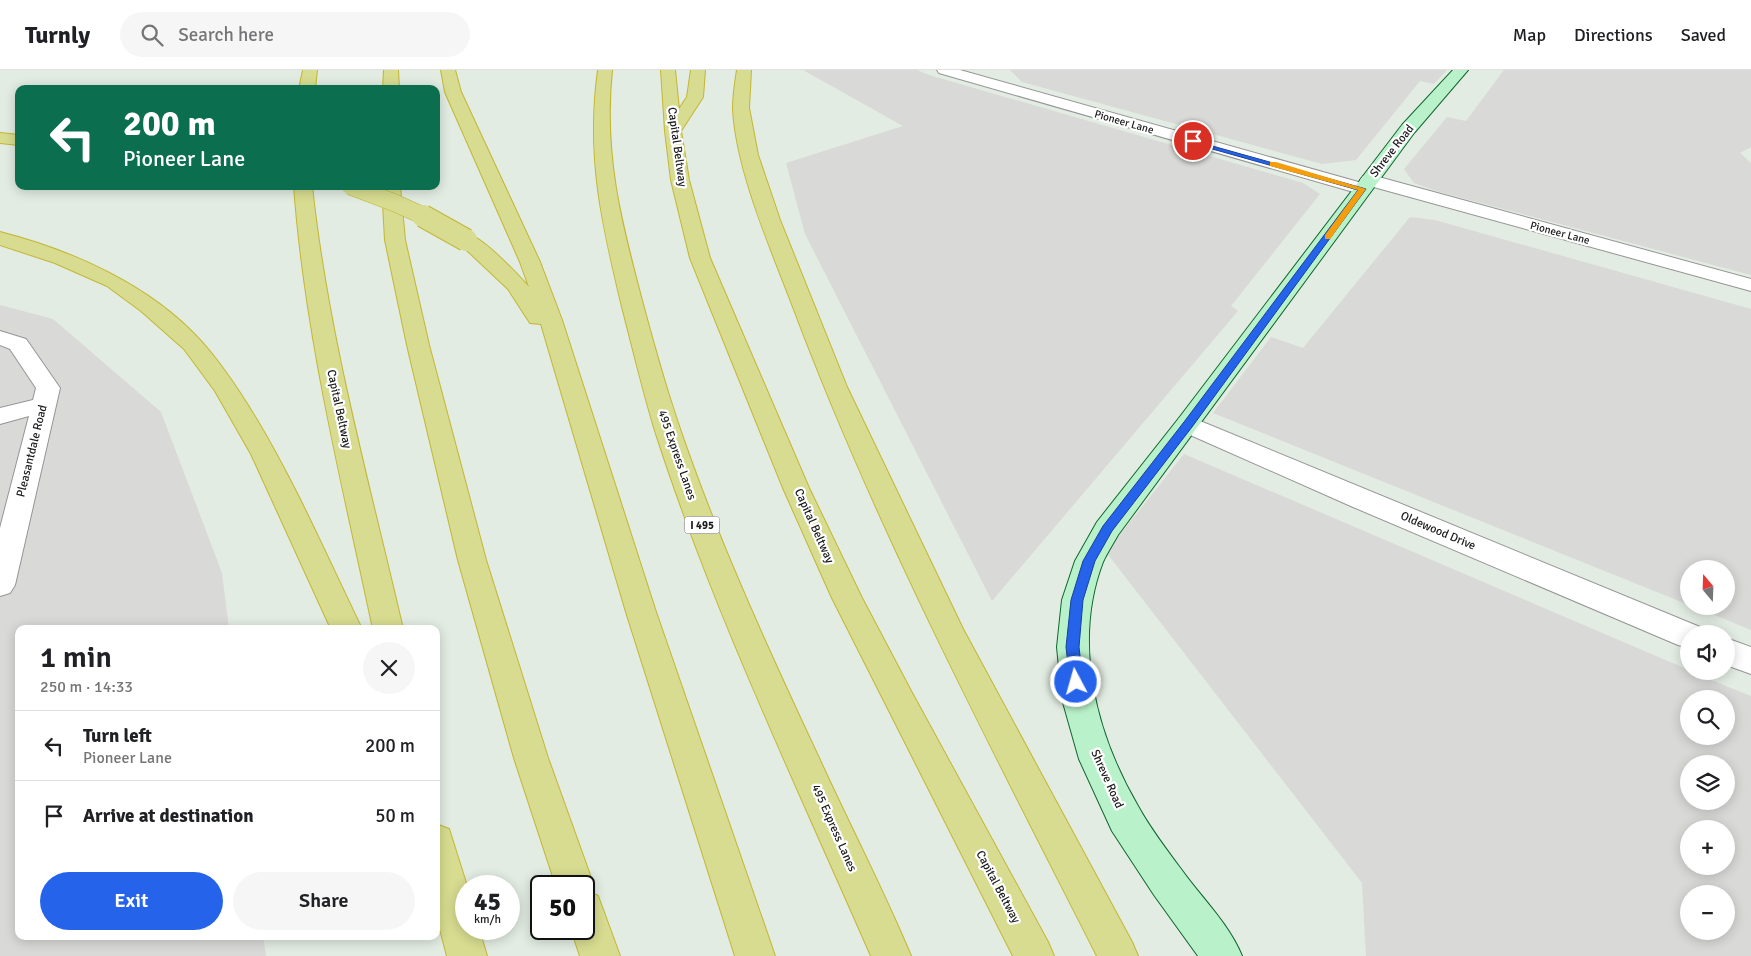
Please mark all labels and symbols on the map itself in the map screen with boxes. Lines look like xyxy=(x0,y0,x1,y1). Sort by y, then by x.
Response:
street label: Capital Beltway xyxy=(664,106,690,188)
street label: Pioneer Lane xyxy=(1093,107,1155,137)
pin xyxy=(1172,120,1214,162)
street label: Shreve Road xyxy=(1367,122,1417,180)
street label: Pioneer Lane xyxy=(1529,219,1591,247)
street label: Capital Beltway xyxy=(323,368,355,450)
street label: Pleasantdale Road xyxy=(13,403,51,499)
street label: 495 Express Lanes xyxy=(655,408,699,502)
street label: Capital Beltway xyxy=(791,486,837,566)
street label: Oldewood Drive xyxy=(1398,508,1478,554)
road number: I 495 xyxy=(684,516,720,534)
north arrow xyxy=(1680,560,1735,615)
position arrow xyxy=(1049,655,1101,707)
street label: Shreve Road xyxy=(1087,747,1127,811)
street label: 495 Express Lanes xyxy=(808,782,860,874)
street label: Capital Beltway xyxy=(973,848,1024,926)
speed limit sign: 50 xyxy=(530,875,595,940)

